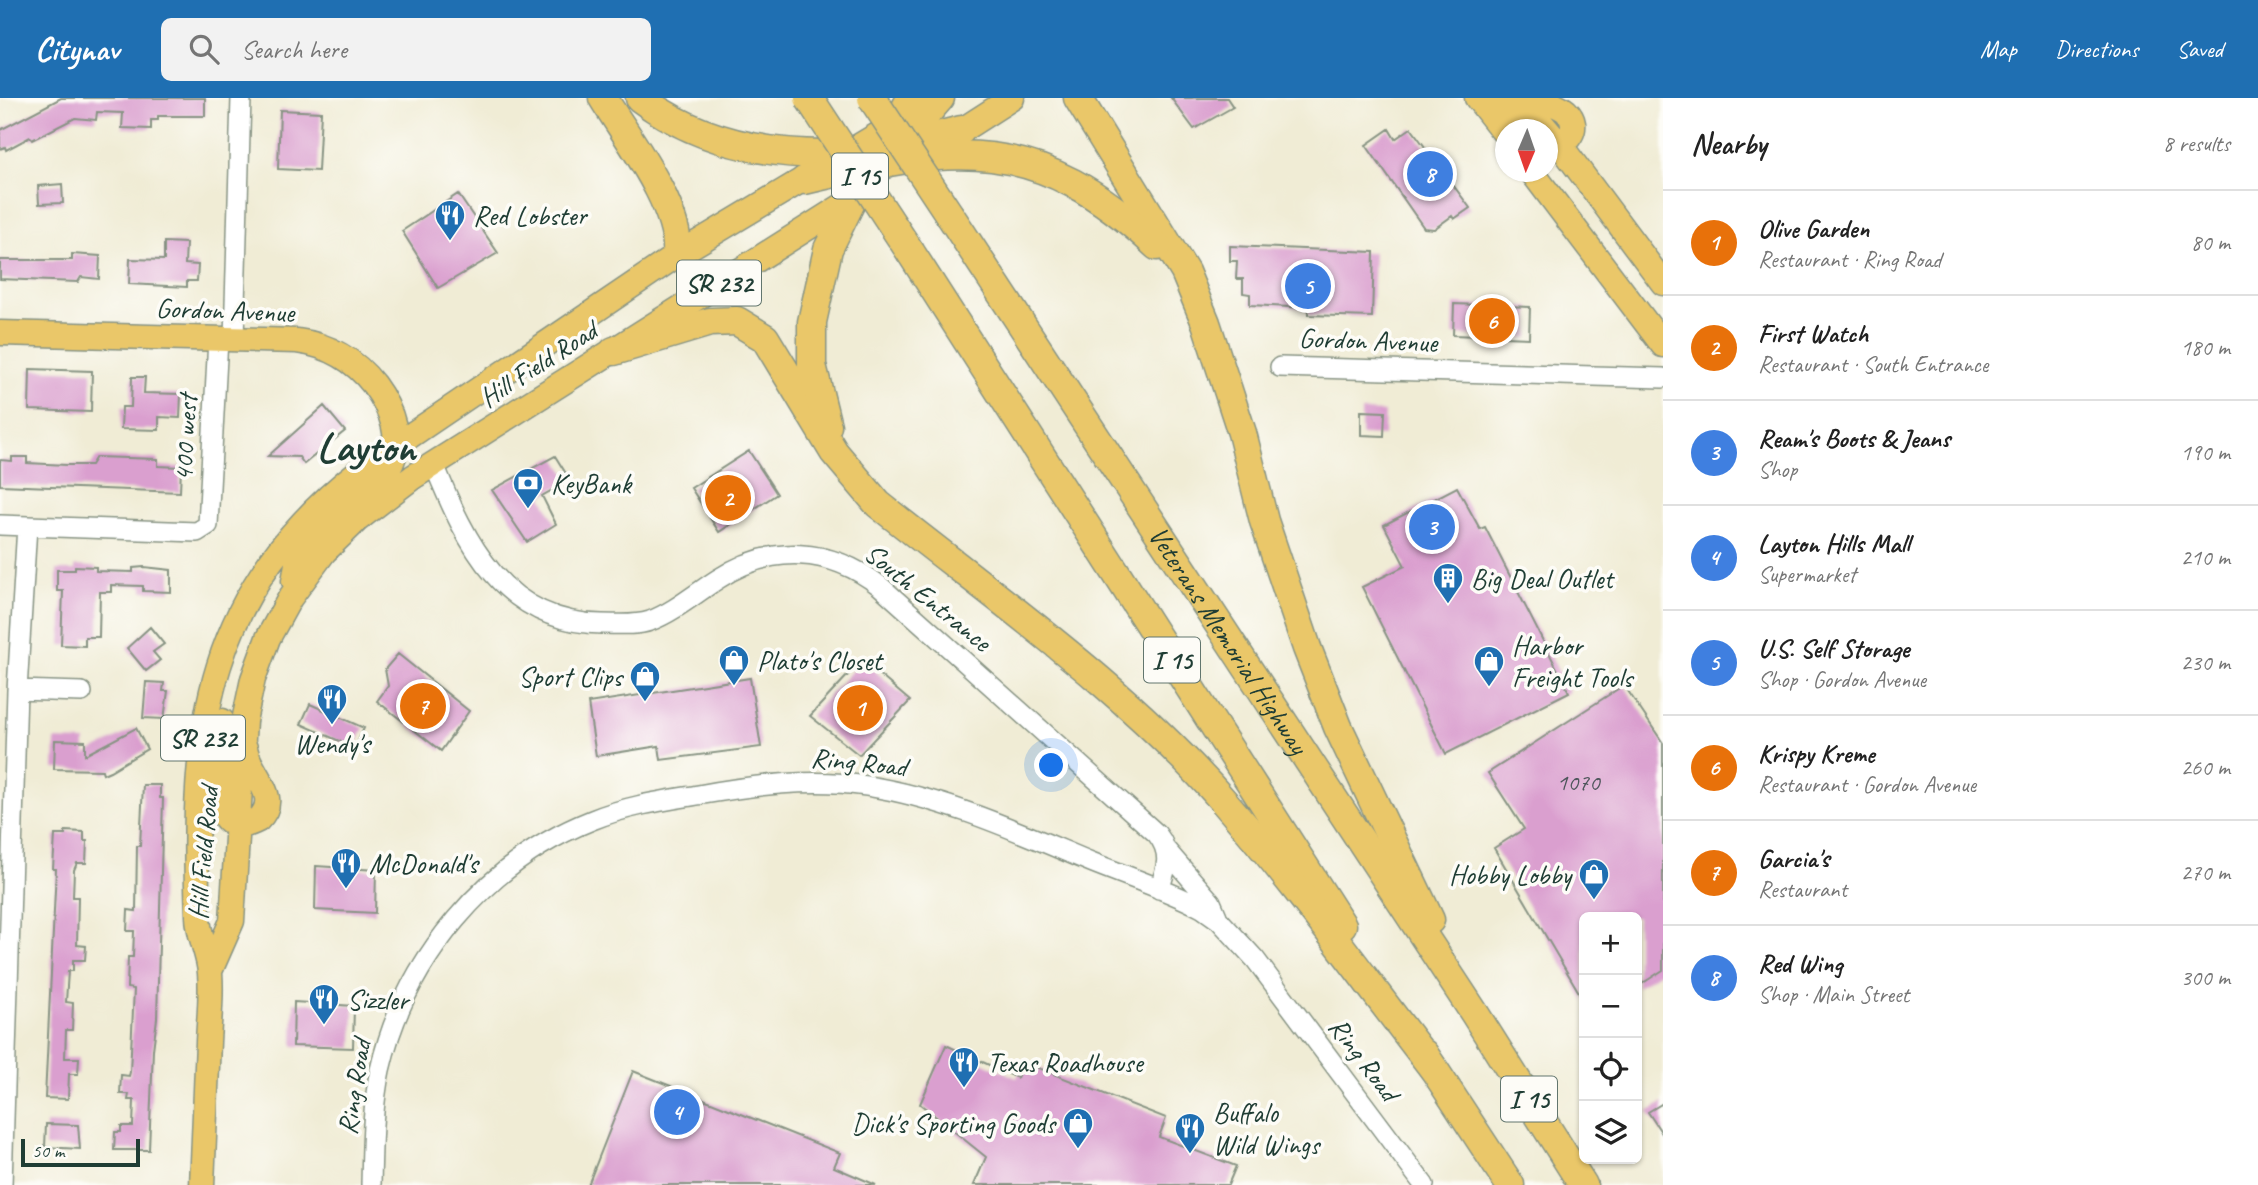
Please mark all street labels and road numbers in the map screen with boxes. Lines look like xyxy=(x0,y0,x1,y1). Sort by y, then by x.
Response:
road number: I 15 xyxy=(832,153,888,198)
road number: SR 232 xyxy=(677,260,761,306)
street label: Gordon Avenue xyxy=(155,290,297,330)
street label: Hill Field Road xyxy=(473,311,607,415)
street label: Gordon Avenue xyxy=(1298,320,1440,360)
street label: 400 west xyxy=(165,390,205,482)
street label: Veterans Memorial Highway xyxy=(1141,519,1318,762)
street label: South Entrance xyxy=(858,535,1000,660)
road number: I 15 xyxy=(1144,638,1200,682)
road number: SR 232 xyxy=(161,716,245,760)
street label: Ring Road xyxy=(809,740,912,785)
street label: Hill Field Road xyxy=(180,781,227,921)
street label: Ring Road xyxy=(1321,1010,1409,1111)
street label: Ring Road xyxy=(329,1033,379,1137)
road number: I 15 xyxy=(1501,1076,1557,1122)

